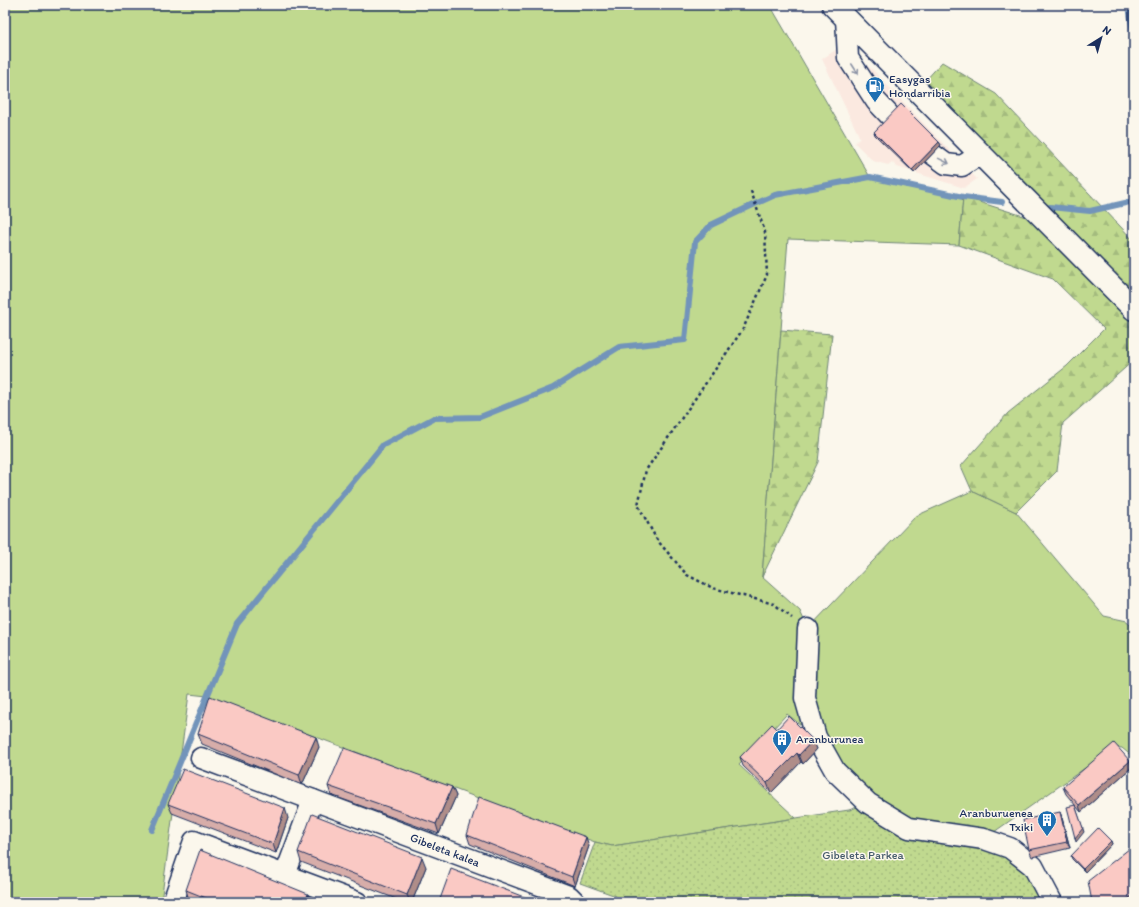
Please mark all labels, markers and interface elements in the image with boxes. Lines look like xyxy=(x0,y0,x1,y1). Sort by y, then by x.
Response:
north arrow xyxy=(1081,18,1121,58)
text: N xyxy=(1100,23,1114,38)
one-way arrow xyxy=(851,63,859,74)
place label: Easygas Hondarribia xyxy=(889,72,950,100)
fuel station icon: Easygas Hondarribia xyxy=(864,75,886,103)
one-way arrow xyxy=(938,158,950,165)
building icon: Aranburunea xyxy=(771,728,793,756)
place label: Aranburunea xyxy=(796,732,863,746)
place label: Aranburuenea Txiki xyxy=(960,806,1034,834)
building icon: Aranburuenea Txiki xyxy=(1036,809,1058,837)
street label: Gibeleta kalea xyxy=(408,830,483,870)
park label: Gibeleta Parkea xyxy=(822,848,905,862)

